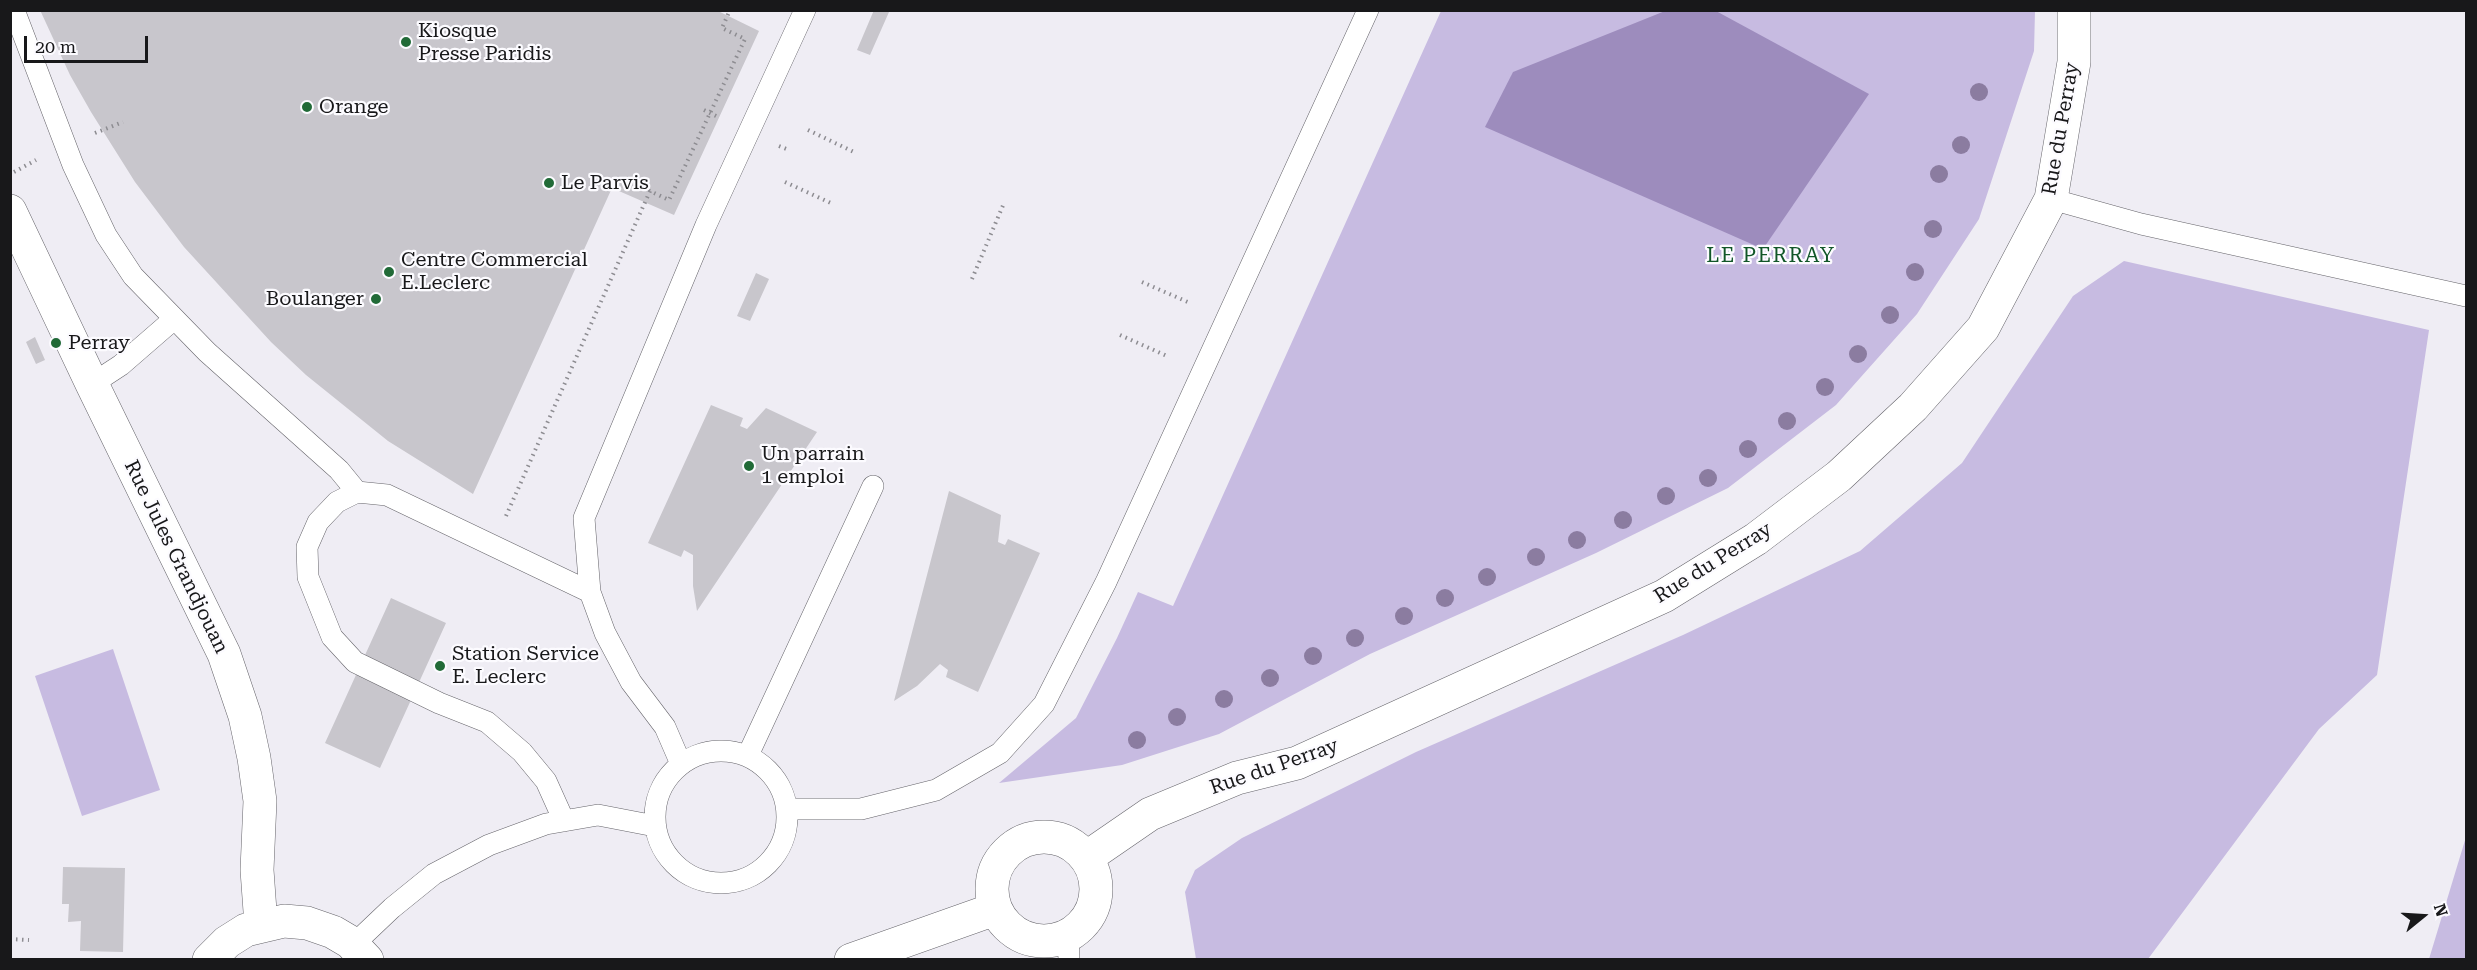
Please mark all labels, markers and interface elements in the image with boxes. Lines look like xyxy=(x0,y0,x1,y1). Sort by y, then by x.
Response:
place label: Kiosque Presse Paridis xyxy=(418,19,551,66)
scale bar xyxy=(27,24,152,62)
marker: Kiosque Presse Paridis xyxy=(399,35,413,49)
text: 20 m xyxy=(35,36,76,57)
street label: Rue du Perray xyxy=(2038,61,2084,197)
place label: Orange xyxy=(319,95,388,119)
marker: Orange xyxy=(300,100,314,114)
place label: Le Parvis xyxy=(561,171,649,195)
marker: Le Parvis xyxy=(542,176,556,190)
district label: LE PERRAY xyxy=(1706,243,1836,269)
place label: Centre Commercial E.Leclerc xyxy=(401,248,588,295)
marker: Centre Commercial E.Leclerc xyxy=(382,265,396,279)
place label: Boulanger xyxy=(266,287,364,311)
marker: Boulanger xyxy=(369,292,383,306)
place label: Perray xyxy=(68,331,130,355)
marker: Perray xyxy=(49,336,63,350)
place label: Un parrain 1 emploi xyxy=(761,442,865,489)
street label: Rue Jules Grandjouan xyxy=(119,457,233,657)
marker: Un parrain 1 emploi xyxy=(742,459,756,473)
street label: Rue du Perray xyxy=(1650,517,1776,609)
place label: Station Service E. Leclerc xyxy=(452,642,599,689)
marker: Station Service E. Leclerc xyxy=(433,659,447,673)
street label: Rue du Perray xyxy=(1207,734,1341,800)
north arrow xyxy=(2393,886,2453,946)
text: N xyxy=(2430,901,2452,919)

